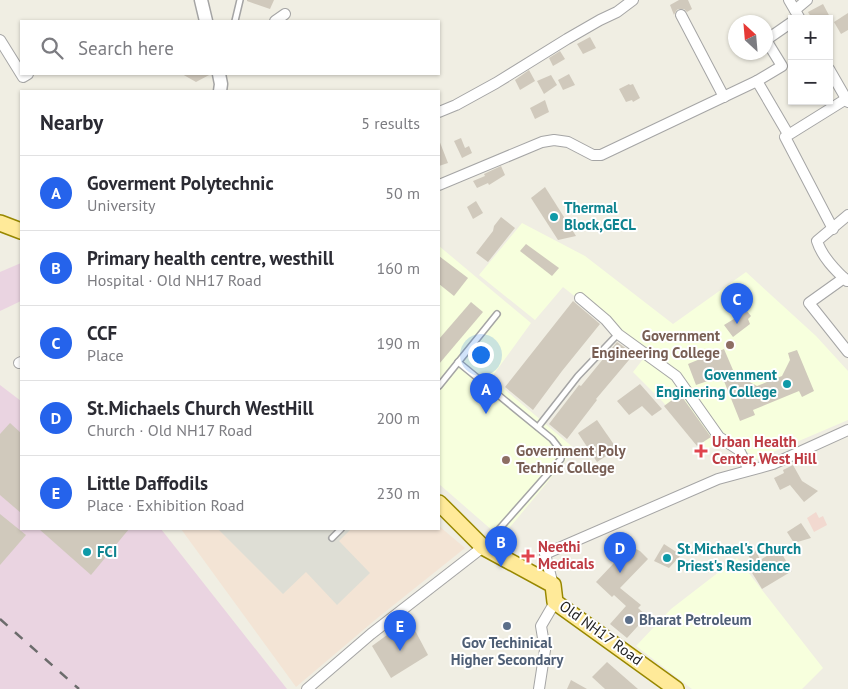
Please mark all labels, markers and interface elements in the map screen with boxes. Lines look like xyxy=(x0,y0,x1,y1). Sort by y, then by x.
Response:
north arrow xyxy=(728,15,773,60)
map controls xyxy=(788,15,833,105)
button: + xyxy=(788,15,833,60)
search box xyxy=(20,20,440,75)
icon: search xyxy=(38,34,66,62)
text: Search here xyxy=(78,36,174,60)
button: − xyxy=(788,60,833,105)
text: Nearby xyxy=(40,109,103,136)
text: 5 results xyxy=(361,113,420,133)
text: Goverment Polytechnic xyxy=(87,171,274,195)
text: A xyxy=(51,183,61,203)
text: 50 m xyxy=(385,183,420,203)
text: University xyxy=(87,195,155,215)
place label: Thermal Block,GECL xyxy=(564,198,636,234)
marker: Thermal Block,GECL xyxy=(548,211,560,223)
text: Primary health centre, westhill xyxy=(87,246,334,270)
text: B xyxy=(51,258,61,278)
text: 160 m xyxy=(377,258,420,278)
text: Hospital · Old NH17 Road xyxy=(87,270,262,290)
pin: C xyxy=(721,283,753,324)
text: CCF xyxy=(87,321,117,345)
place label: Government Engineering College xyxy=(592,326,721,362)
text: C xyxy=(52,333,60,353)
text: 190 m xyxy=(377,333,420,353)
marker: Government Engineering College xyxy=(724,339,736,351)
your location xyxy=(468,342,494,368)
text: Place xyxy=(87,345,124,365)
place label: Govenment Enginering College xyxy=(656,365,778,401)
pin: A xyxy=(470,373,502,414)
marker: Govenment Enginering College xyxy=(781,378,793,390)
text: St.Michaels Church WestHill xyxy=(87,396,314,420)
text: D xyxy=(51,408,61,428)
text: 200 m xyxy=(377,408,420,428)
text: Church · Old NH17 Road xyxy=(87,420,252,440)
place label: Urban Health Center, West Hill xyxy=(712,432,817,468)
place label: Government Poly Technic College xyxy=(516,441,627,477)
marker: Urban Health Center, West Hill xyxy=(694,444,708,458)
marker: Government Poly Technic College xyxy=(500,454,512,466)
text: Little Daffodils xyxy=(87,471,208,495)
text: E xyxy=(52,483,60,503)
text: 230 m xyxy=(377,483,420,503)
text: Place · Exhibition Road xyxy=(87,495,244,515)
pin: B xyxy=(485,526,517,567)
pin: D xyxy=(604,532,636,573)
place label: Neethi Medicals xyxy=(538,537,594,573)
place label: St.Michael's Church Priest's Residence xyxy=(677,539,801,575)
place label: FCI xyxy=(97,542,117,561)
marker: FCI xyxy=(81,546,93,558)
marker: Neethi Medicals xyxy=(522,550,534,562)
marker: St.Michael's Church Priest's Residence xyxy=(661,552,673,564)
street label: Old NH17 Road xyxy=(556,596,647,669)
pin: E xyxy=(384,610,416,651)
place label: Bharat Petroleum xyxy=(639,610,752,629)
marker: Bharat Petroleum xyxy=(623,614,635,626)
marker: Gov Techinical Higher Secondary xyxy=(501,620,513,632)
place label: Gov Techinical Higher Secondary xyxy=(451,633,564,669)

